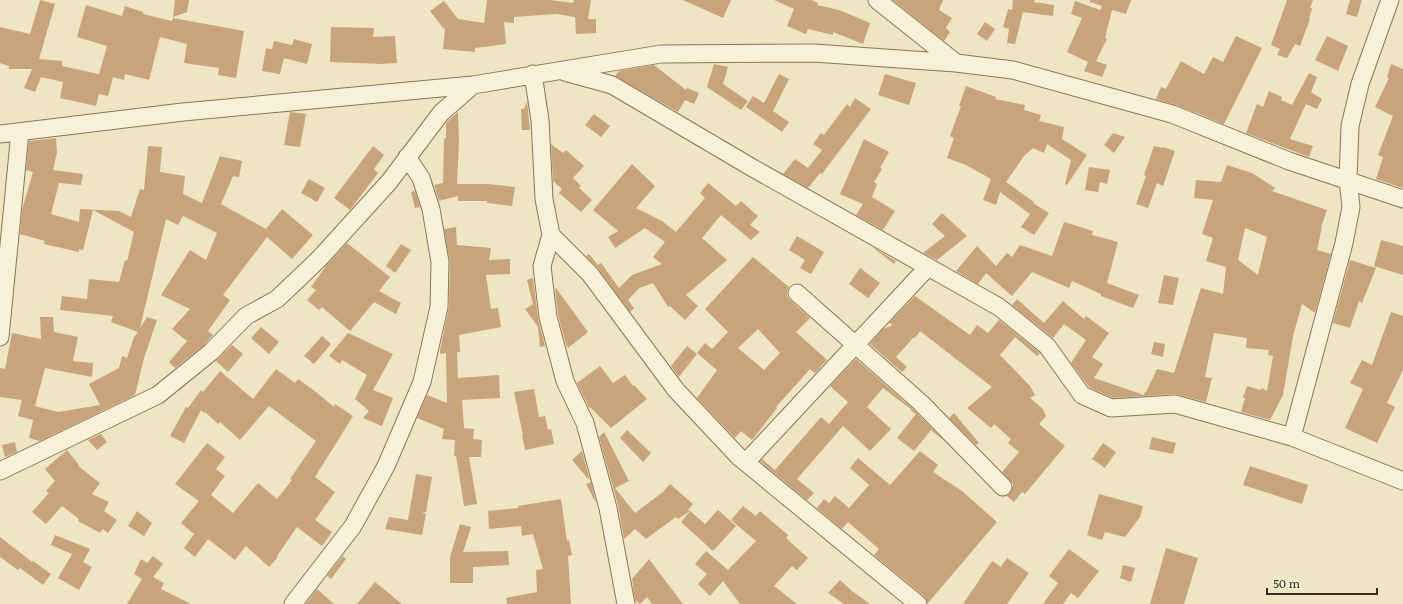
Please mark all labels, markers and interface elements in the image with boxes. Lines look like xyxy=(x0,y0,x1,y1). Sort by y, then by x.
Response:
scale bar xyxy=(1267,570,1377,596)
text: 50 m xyxy=(1273,574,1300,592)

